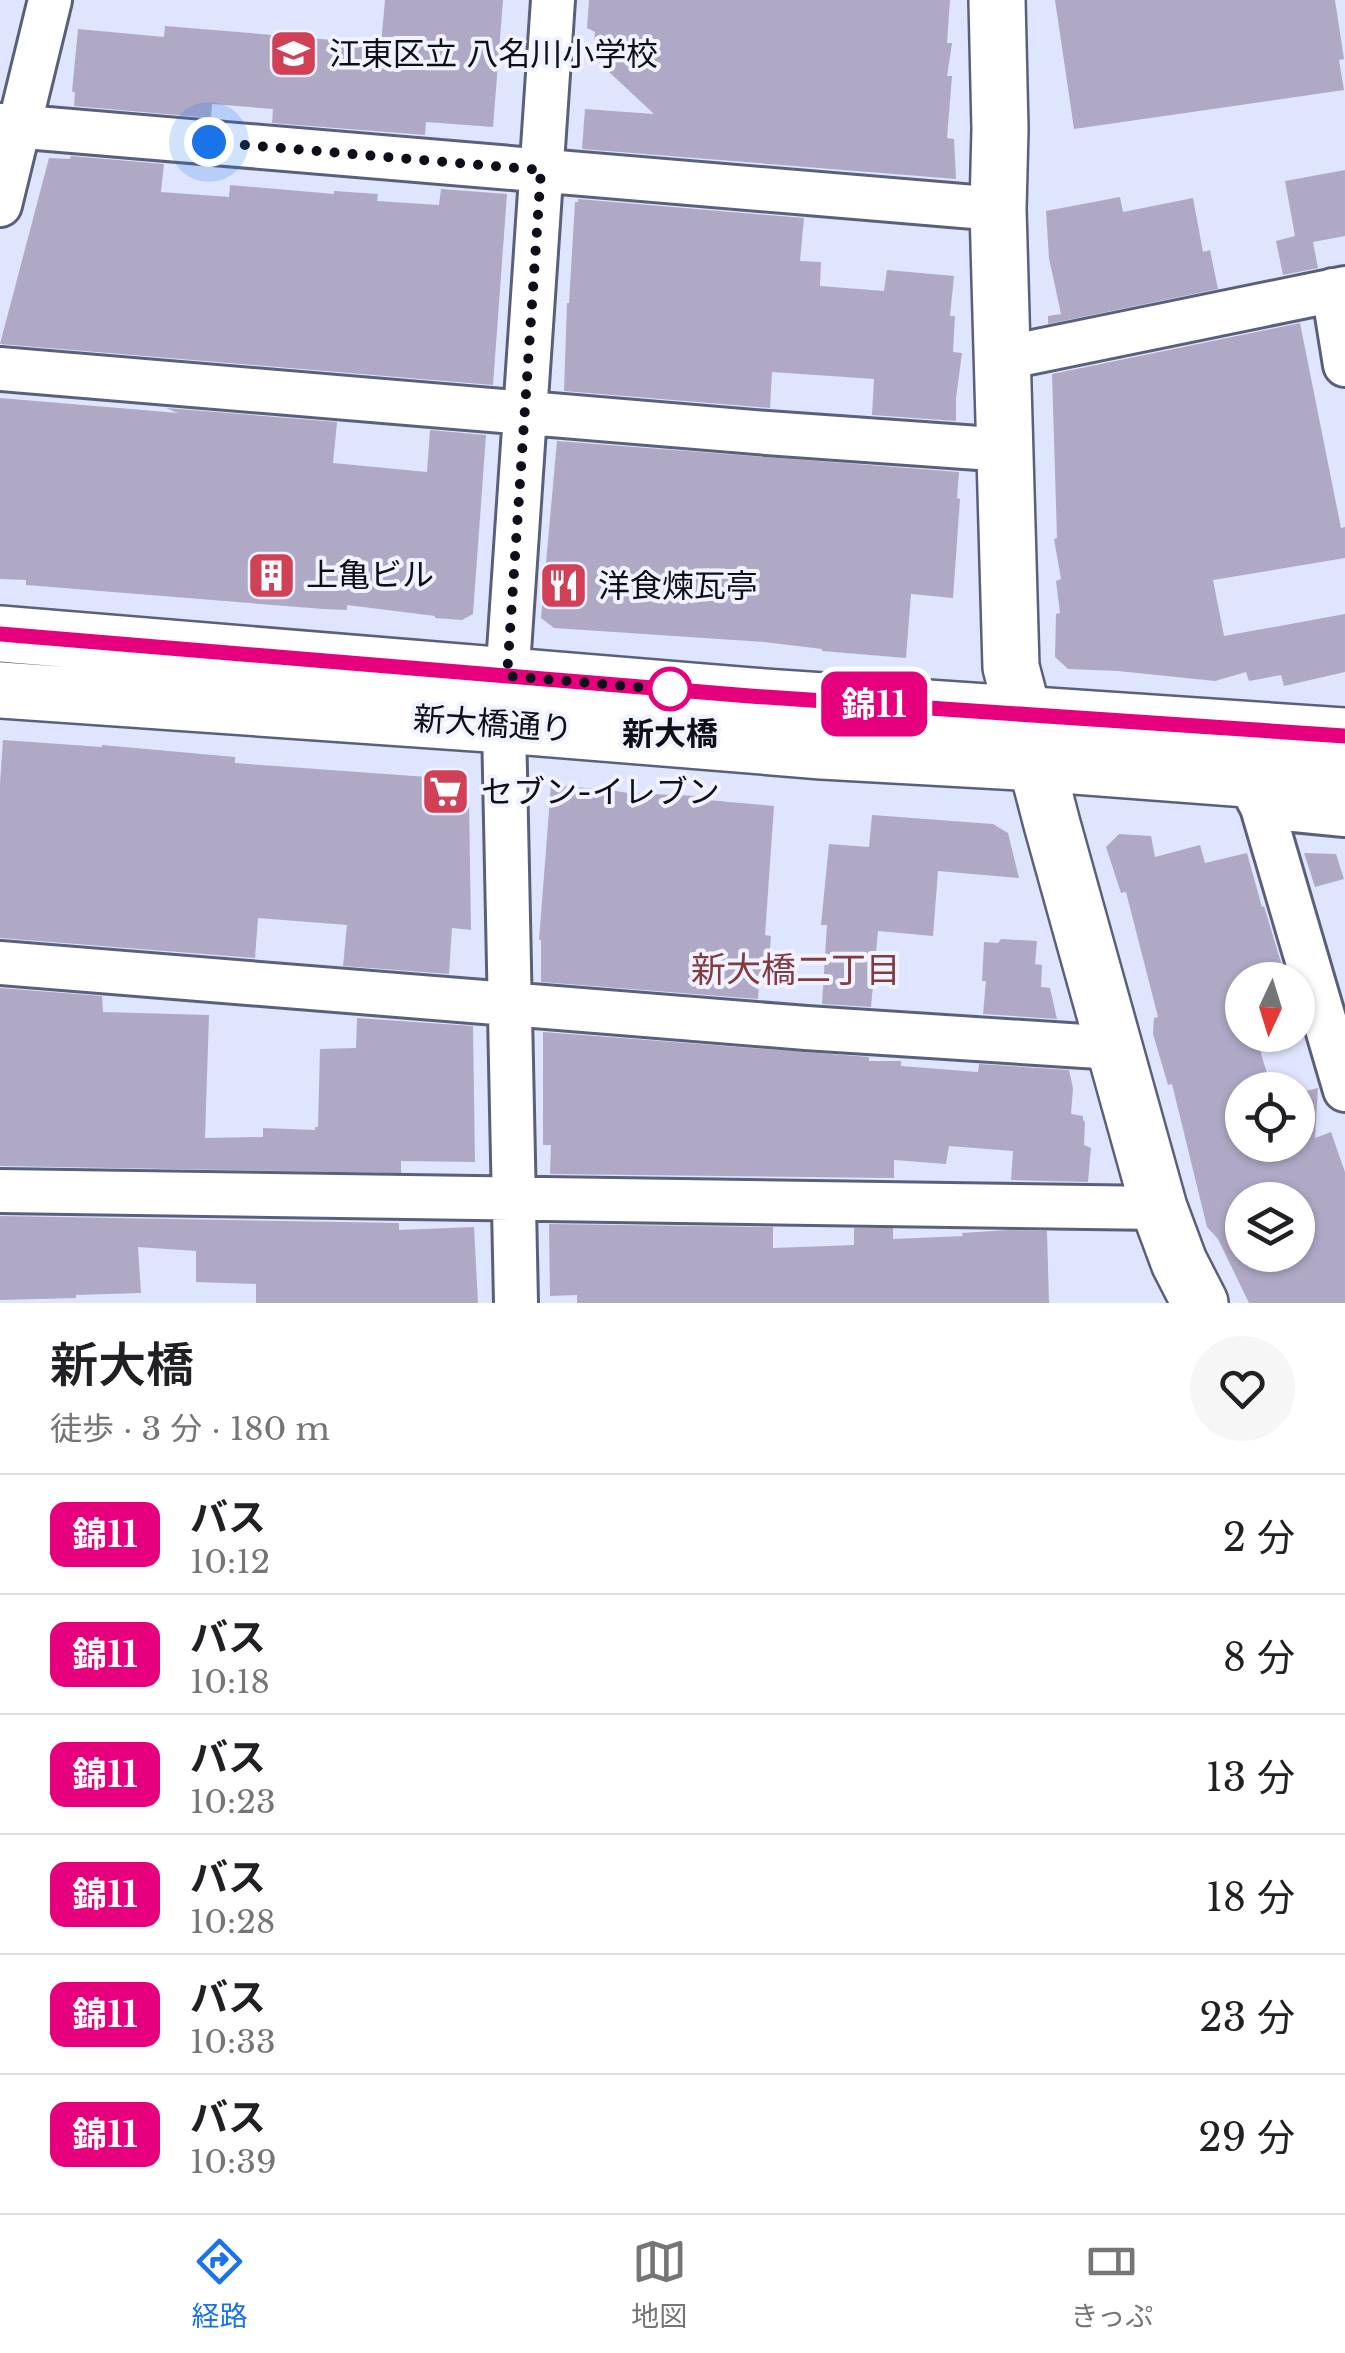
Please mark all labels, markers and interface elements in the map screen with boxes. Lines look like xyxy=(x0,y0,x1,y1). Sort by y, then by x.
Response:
school or university icon: 江東区立 八名川小学校 xyxy=(268,28,320,80)
place label: 江東区立 八名川小学校 xyxy=(329,34,658,74)
your location xyxy=(184,117,234,167)
building icon: 上亀ビル xyxy=(245,549,297,601)
place label: 上亀ビル xyxy=(306,555,434,595)
restaurant icon: 洋食煉瓦亭 xyxy=(537,560,589,612)
place label: 洋食煉瓦亭 xyxy=(598,566,758,606)
marker: 新大橋 xyxy=(649,668,691,710)
line badge: 錦11 xyxy=(816,672,932,736)
text: 錦11 xyxy=(841,683,907,726)
street label: 新大橋通り xyxy=(412,698,574,750)
place label: 新大橋 xyxy=(622,714,718,754)
supermarket icon: セブン-イレブン xyxy=(420,766,472,818)
place label: セブン-イレブン xyxy=(481,772,720,812)
district label: 新大橋二丁目 xyxy=(691,948,901,991)
north arrow xyxy=(1225,962,1315,1052)
map controls xyxy=(1225,962,1315,1272)
button: locate xyxy=(1225,1072,1315,1162)
button: layers xyxy=(1225,1182,1315,1272)
text: 新大橋 xyxy=(50,1335,194,1395)
button: heart xyxy=(1190,1336,1295,1441)
text: 徒歩 · 3 分 · 180 m xyxy=(50,1409,330,1449)
text: バス xyxy=(190,1494,266,1541)
text: 錦11 xyxy=(72,1513,138,1556)
text: 2 分 xyxy=(1223,1514,1295,1561)
text: 10:12 xyxy=(190,1542,270,1582)
text: バス xyxy=(190,1614,266,1661)
text: 錦11 xyxy=(72,1633,138,1676)
text: 8 分 xyxy=(1223,1634,1295,1681)
text: 10:18 xyxy=(190,1662,270,1702)
text: バス xyxy=(190,1734,266,1781)
text: 錦11 xyxy=(72,1753,138,1796)
text: 13 分 xyxy=(1206,1754,1295,1801)
text: 10:23 xyxy=(190,1782,276,1822)
text: バス xyxy=(190,1854,266,1901)
text: 錦11 xyxy=(72,1873,138,1916)
text: 18 分 xyxy=(1206,1874,1295,1921)
text: 10:28 xyxy=(190,1902,275,1942)
text: バス xyxy=(190,1974,266,2021)
text: 錦11 xyxy=(72,1993,138,2036)
text: 23 分 xyxy=(1199,1994,1295,2041)
text: 10:33 xyxy=(190,2022,276,2062)
text: バス xyxy=(190,2094,266,2141)
text: 錦11 xyxy=(72,2113,138,2156)
text: 29 分 xyxy=(1198,2114,1295,2161)
text: 10:39 xyxy=(190,2142,277,2182)
tab: 経路 xyxy=(192,2234,248,2334)
tab: 地図 xyxy=(631,2234,687,2334)
tab: きっぷ xyxy=(1070,2234,1153,2334)

